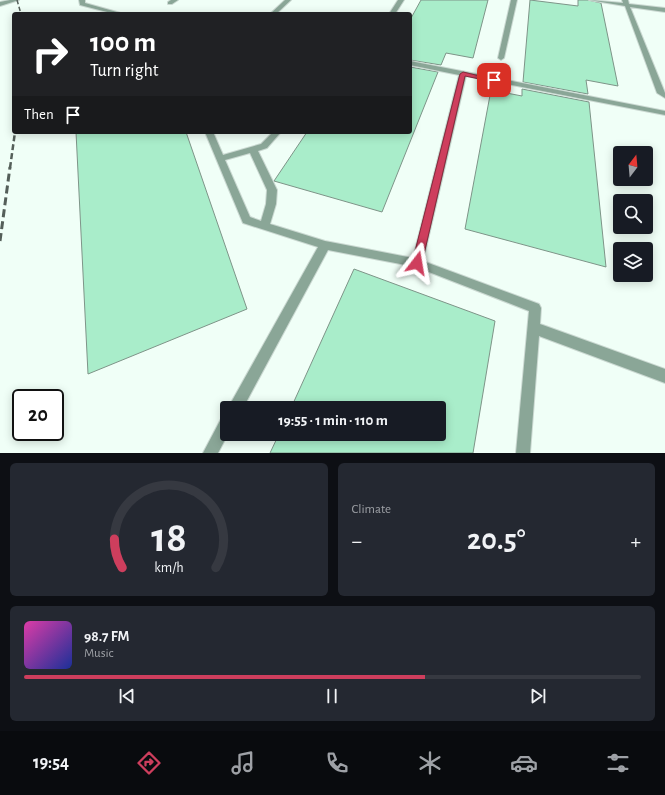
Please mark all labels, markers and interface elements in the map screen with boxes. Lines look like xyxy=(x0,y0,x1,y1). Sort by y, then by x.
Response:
icon: right xyxy=(24,28,76,80)
text: 100 m xyxy=(90,29,156,57)
text: Turn right xyxy=(90,62,159,80)
pin xyxy=(477,63,511,97)
icon: arrive xyxy=(483,69,505,91)
icon: arrive xyxy=(62,104,84,126)
text: Then xyxy=(24,107,54,122)
north arrow xyxy=(613,146,653,186)
map controls xyxy=(613,146,653,282)
button: search xyxy=(613,194,653,234)
position arrow xyxy=(396,242,438,284)
button: layers xyxy=(613,242,653,282)
speed limit sign: 20 xyxy=(12,389,64,441)
text: 19:55 · 1 min · 110 m xyxy=(278,413,388,428)
text: Climate xyxy=(352,503,391,516)
text: 18 xyxy=(151,517,186,558)
text: 20.5° xyxy=(467,525,525,555)
text: − xyxy=(352,530,362,552)
text: + xyxy=(630,530,641,552)
text: km/h xyxy=(154,560,183,574)
text: 98.7 FM xyxy=(84,629,129,644)
text: Music xyxy=(84,647,114,660)
icon: previous xyxy=(116,685,138,707)
icon: pause xyxy=(321,685,343,707)
icon: next xyxy=(527,685,549,707)
icon: directions xyxy=(135,749,163,777)
icon: music xyxy=(229,749,257,777)
icon: phone xyxy=(323,749,351,777)
icon: climate xyxy=(416,749,444,777)
icon: car xyxy=(510,749,538,777)
icon: filters xyxy=(604,749,632,777)
text: 19:54 xyxy=(33,754,69,772)

